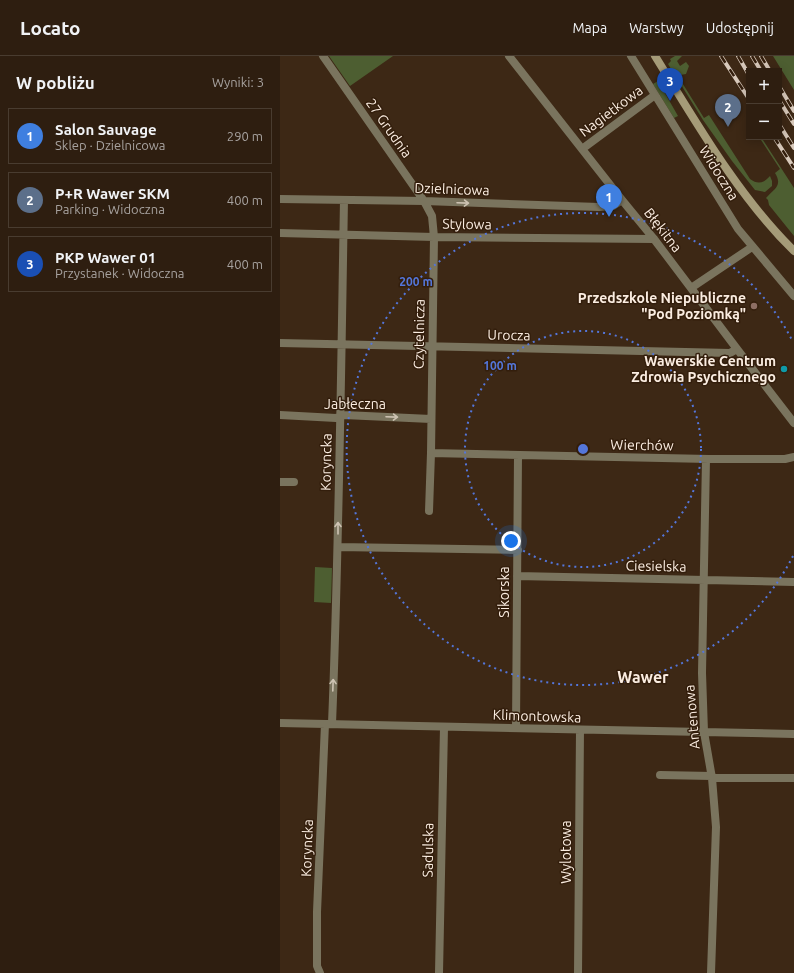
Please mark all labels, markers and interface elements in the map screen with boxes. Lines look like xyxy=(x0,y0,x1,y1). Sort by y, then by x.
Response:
text: Locato xyxy=(20,17,81,39)
text: Mapa xyxy=(572,20,607,36)
text: Warstwy xyxy=(629,20,684,36)
text: Udostępnij xyxy=(706,20,774,36)
pin: 3 xyxy=(657,68,683,101)
map controls xyxy=(746,68,782,140)
button: + xyxy=(746,68,782,104)
text: W pobliżu xyxy=(16,73,95,92)
text: Wyniki: 3 xyxy=(212,75,264,89)
street label: Nagietkowa xyxy=(576,82,646,140)
pin: 2 xyxy=(715,94,741,127)
street label: 27 Grudnia xyxy=(363,95,415,161)
button: − xyxy=(746,104,782,140)
text: Salon Sauvage xyxy=(55,121,157,138)
text: 1 xyxy=(26,129,34,143)
text: 290 m xyxy=(227,129,263,143)
text: Sklep · Dzielnicowa xyxy=(55,138,166,152)
street label: Widoczna xyxy=(696,143,742,203)
street label: Dzielnicowa xyxy=(414,180,490,198)
pin: 1 xyxy=(596,184,622,217)
text: P+R Wawer SKM xyxy=(55,185,170,202)
text: 2 xyxy=(26,193,34,207)
text: 400 m xyxy=(227,193,263,207)
one-way arrow xyxy=(456,199,469,207)
text: Parking · Widoczna xyxy=(55,202,165,216)
street label: Błękitna xyxy=(641,205,685,255)
street label: Stylowa xyxy=(442,216,492,232)
text: PKP Wawer 01 xyxy=(55,249,156,266)
text: 3 xyxy=(26,257,34,271)
text: 400 m xyxy=(227,257,263,271)
text: Przystanek · Widoczna xyxy=(55,266,185,280)
text: 200 m xyxy=(399,275,433,288)
place label: Przedszkole Niepubliczne "Pod Poziomką" xyxy=(578,290,746,323)
street label: Czytelnicza xyxy=(410,299,428,369)
marker: Przedszkole Niepubliczne "Pod Poziomką" xyxy=(749,301,759,311)
street label: Urocza xyxy=(487,327,531,343)
place label: Wawerskie Centrum Zdrowia Psychicznego xyxy=(631,353,776,385)
text: 100 m xyxy=(483,359,517,372)
marker: Wawerskie Centrum Zdrowia Psychicznego xyxy=(779,364,789,374)
street label: Jabłeczna xyxy=(324,396,386,412)
one-way arrow xyxy=(385,413,398,421)
street label: Koryncka xyxy=(317,433,335,491)
street label: Wierchów xyxy=(610,436,674,454)
centre of rings xyxy=(576,442,590,456)
one-way arrow xyxy=(334,522,342,535)
your location xyxy=(501,531,521,551)
street label: Ciesielska xyxy=(625,557,687,575)
street label: Sikorska xyxy=(496,566,512,618)
district label: Wawer xyxy=(617,668,669,686)
one-way arrow xyxy=(330,679,337,692)
street label: Antenowa xyxy=(681,684,703,750)
street label: Klimontowska xyxy=(492,706,582,726)
street label: Koryncka xyxy=(298,819,316,877)
street label: Wylotowa xyxy=(558,820,574,884)
street label: Sadulska xyxy=(420,822,436,878)

